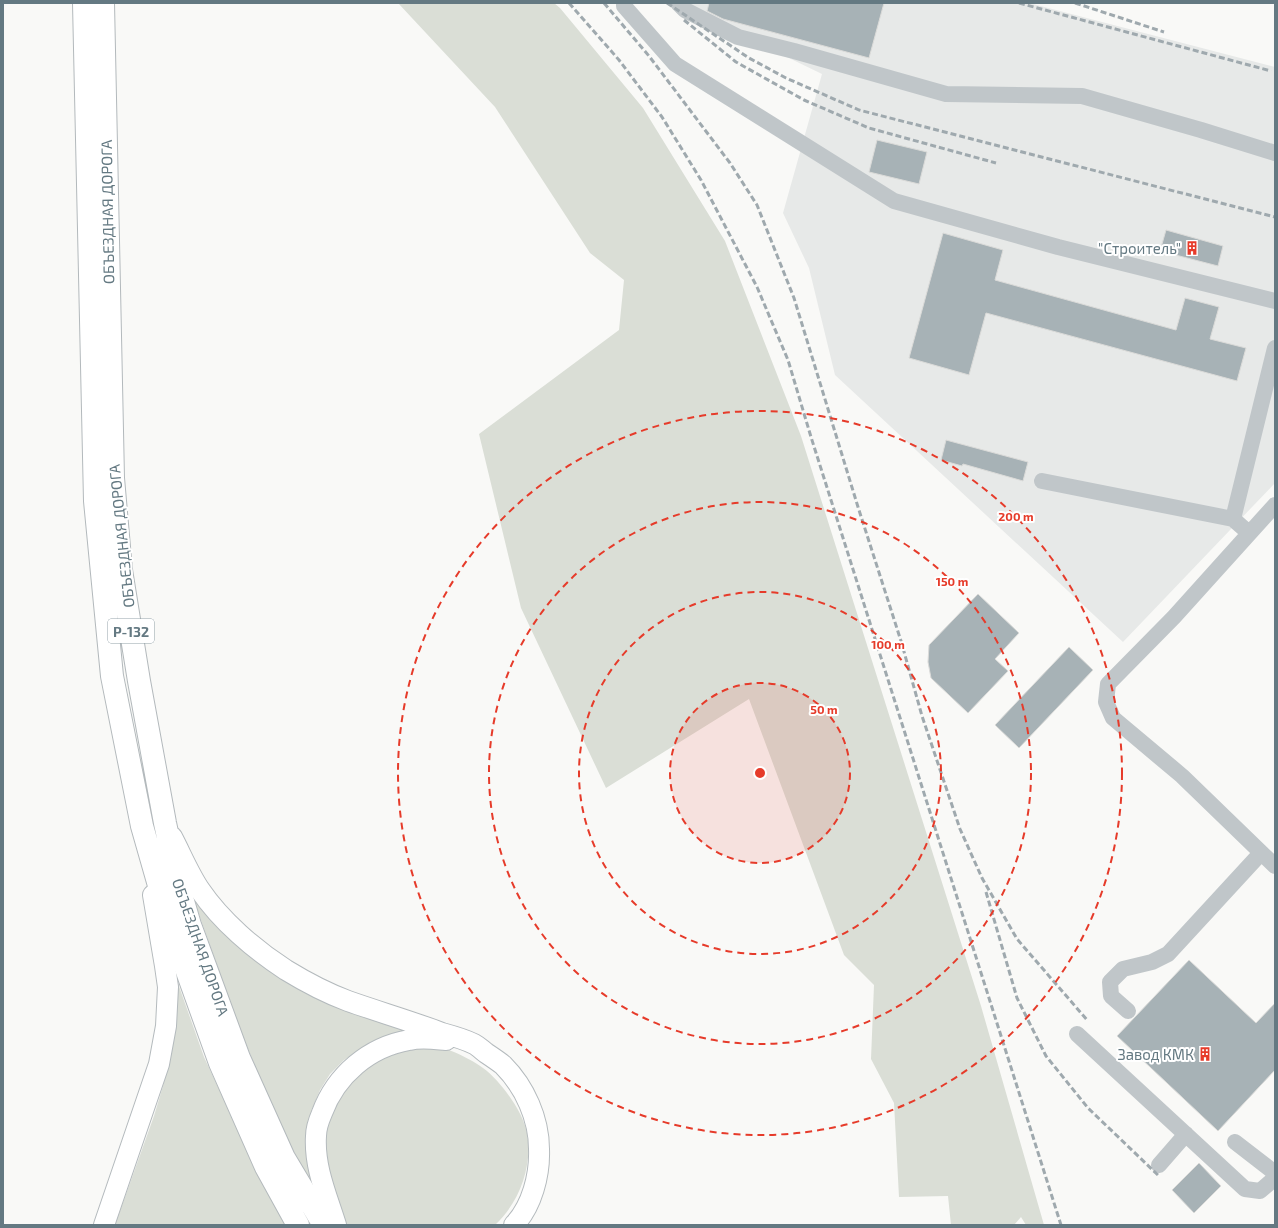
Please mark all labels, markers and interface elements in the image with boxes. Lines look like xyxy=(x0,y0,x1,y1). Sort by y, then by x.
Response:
street label: ОБЪЕЗДНАЯ ДОРОГА xyxy=(97,139,117,284)
place label: "Строитель" xyxy=(1098,239,1181,257)
building icon: "Строитель" xyxy=(1184,240,1200,256)
street label: ОБЪЕЗДНАЯ ДОРОГА xyxy=(104,463,137,609)
text: 200 m xyxy=(998,509,1034,523)
text: 150 m xyxy=(936,574,968,588)
road number: Р-132 xyxy=(108,619,154,643)
text: 100 m xyxy=(871,637,905,651)
text: 50 m xyxy=(810,702,838,716)
centre of rings xyxy=(753,766,767,780)
street label: ОБЪЕЗДНАЯ ДОРОГА xyxy=(169,876,233,1019)
place label: Завод КМК xyxy=(1117,1045,1194,1063)
building icon: Завод КМК xyxy=(1197,1046,1213,1062)

